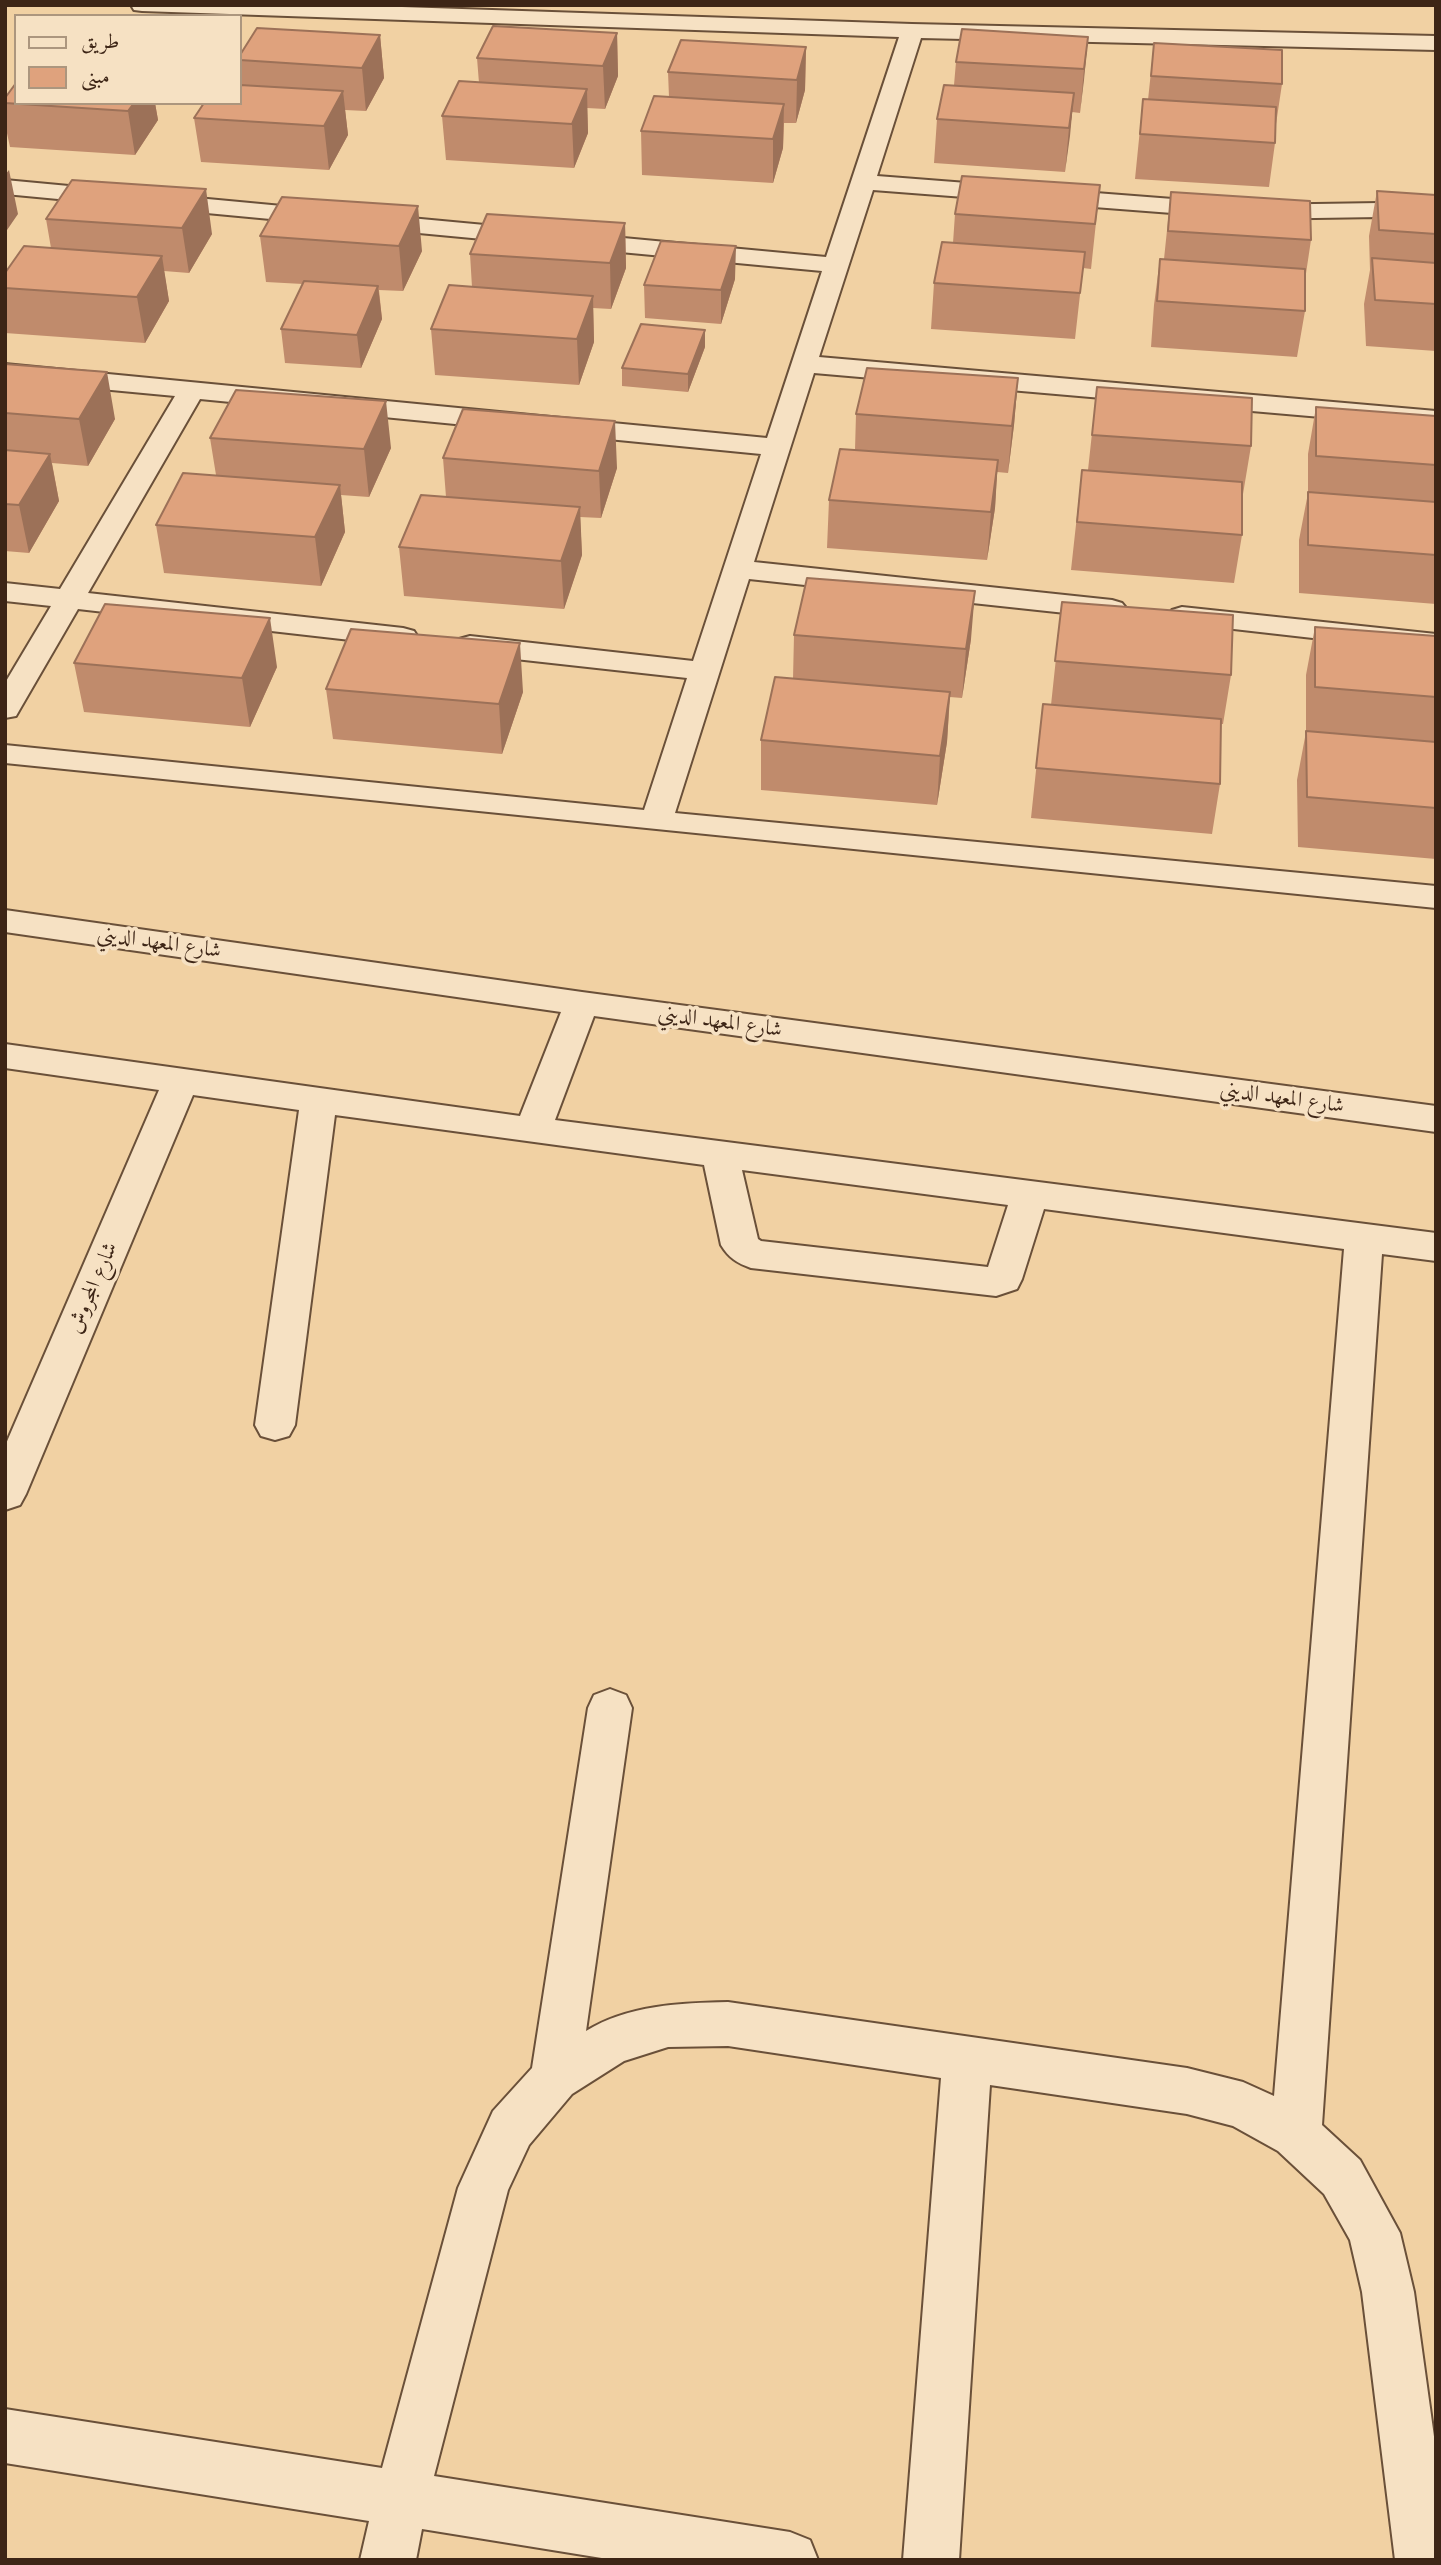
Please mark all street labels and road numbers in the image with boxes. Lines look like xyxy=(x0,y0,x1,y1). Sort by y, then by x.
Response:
street label: شارع المعهد الديني xyxy=(95,922,223,964)
street label: شارع المعهد الديني xyxy=(656,1001,784,1043)
street label: شارع المعهد الديني xyxy=(1218,1077,1346,1119)
street label: شارع المجروش xyxy=(63,1239,123,1337)

